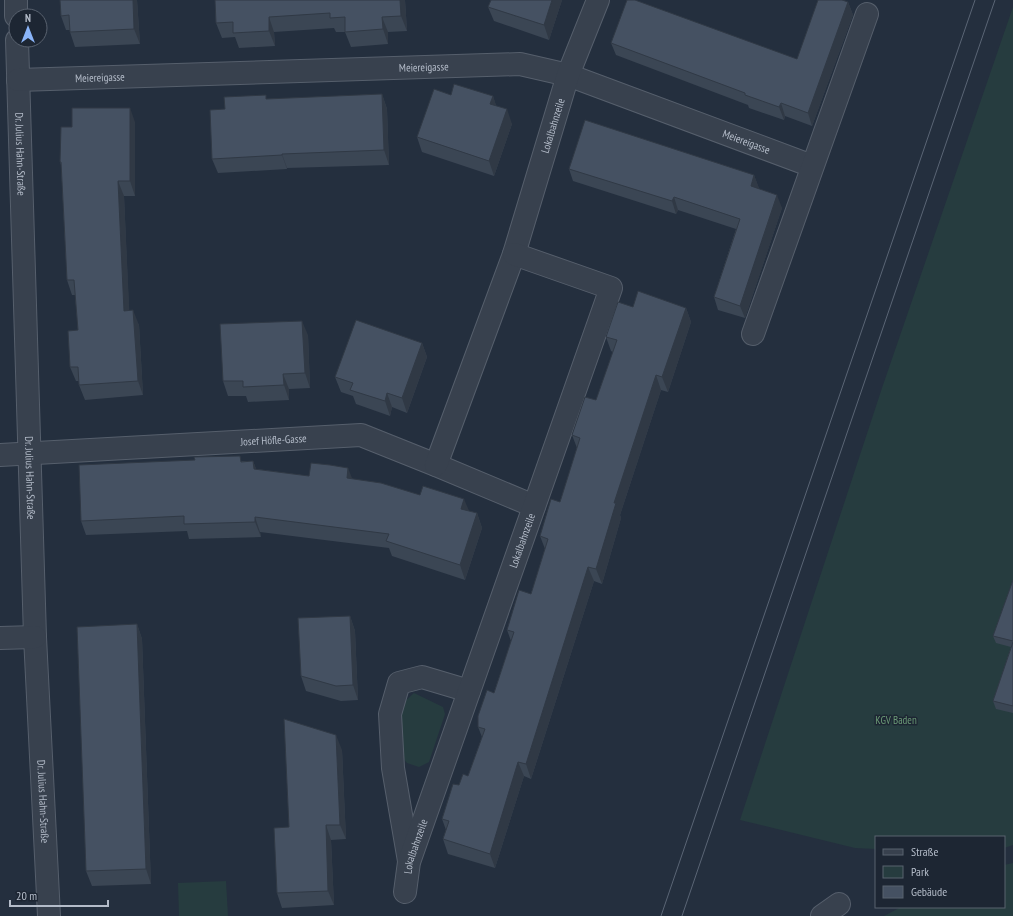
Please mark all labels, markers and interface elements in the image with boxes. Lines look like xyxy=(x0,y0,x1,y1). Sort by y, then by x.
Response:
north arrow xyxy=(8,8,48,48)
text: N xyxy=(25,11,31,25)
street label: Meiereigasse xyxy=(399,59,449,75)
street label: Meiereigasse xyxy=(75,70,125,85)
street label: Lokalbahnzeile xyxy=(538,96,568,155)
street label: Dr. Julius Hahn-Straße xyxy=(12,112,29,196)
street label: Meiereigasse xyxy=(721,126,773,157)
street label: Josef Höfle-Gasse xyxy=(239,431,308,449)
street label: Dr. Julius Hahn-Straße xyxy=(22,436,38,520)
street label: Lokalbahnzeile xyxy=(506,511,538,570)
park label: KGV Baden xyxy=(875,713,917,727)
street label: Dr. Julius Hahn-Straße xyxy=(34,760,52,844)
street label: Lokalbahnzeile xyxy=(401,817,431,875)
legend xyxy=(875,836,1005,908)
text: Straße xyxy=(911,844,938,859)
text: Park xyxy=(911,864,929,879)
scale bar xyxy=(10,882,108,908)
text: Gebäude xyxy=(911,884,947,899)
text: 20 m xyxy=(16,888,37,903)

